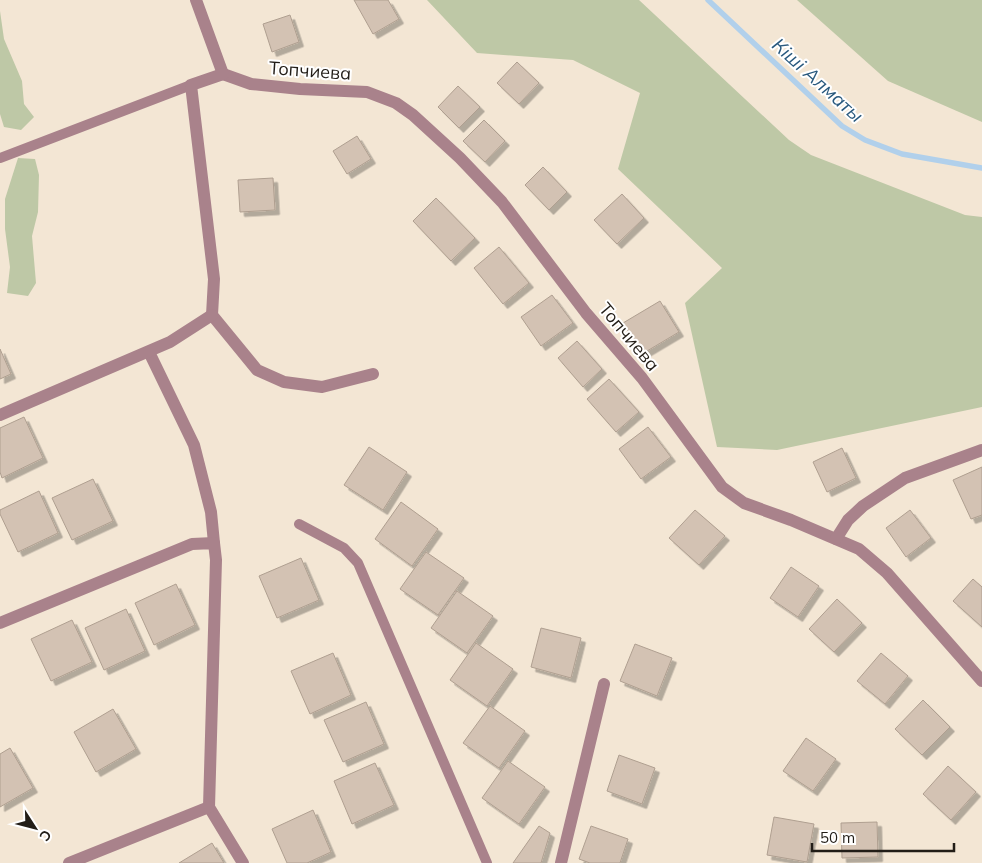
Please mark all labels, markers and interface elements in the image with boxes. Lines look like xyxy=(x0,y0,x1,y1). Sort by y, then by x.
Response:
water label: Кіші Алматы xyxy=(767,33,869,127)
street label: Топчиева xyxy=(268,56,352,85)
street label: Топчиева xyxy=(594,298,665,376)
north arrow xyxy=(10,803,60,853)
scale bar xyxy=(812,820,954,852)
text: С xyxy=(35,826,56,845)
text: 50 m xyxy=(820,828,855,847)

